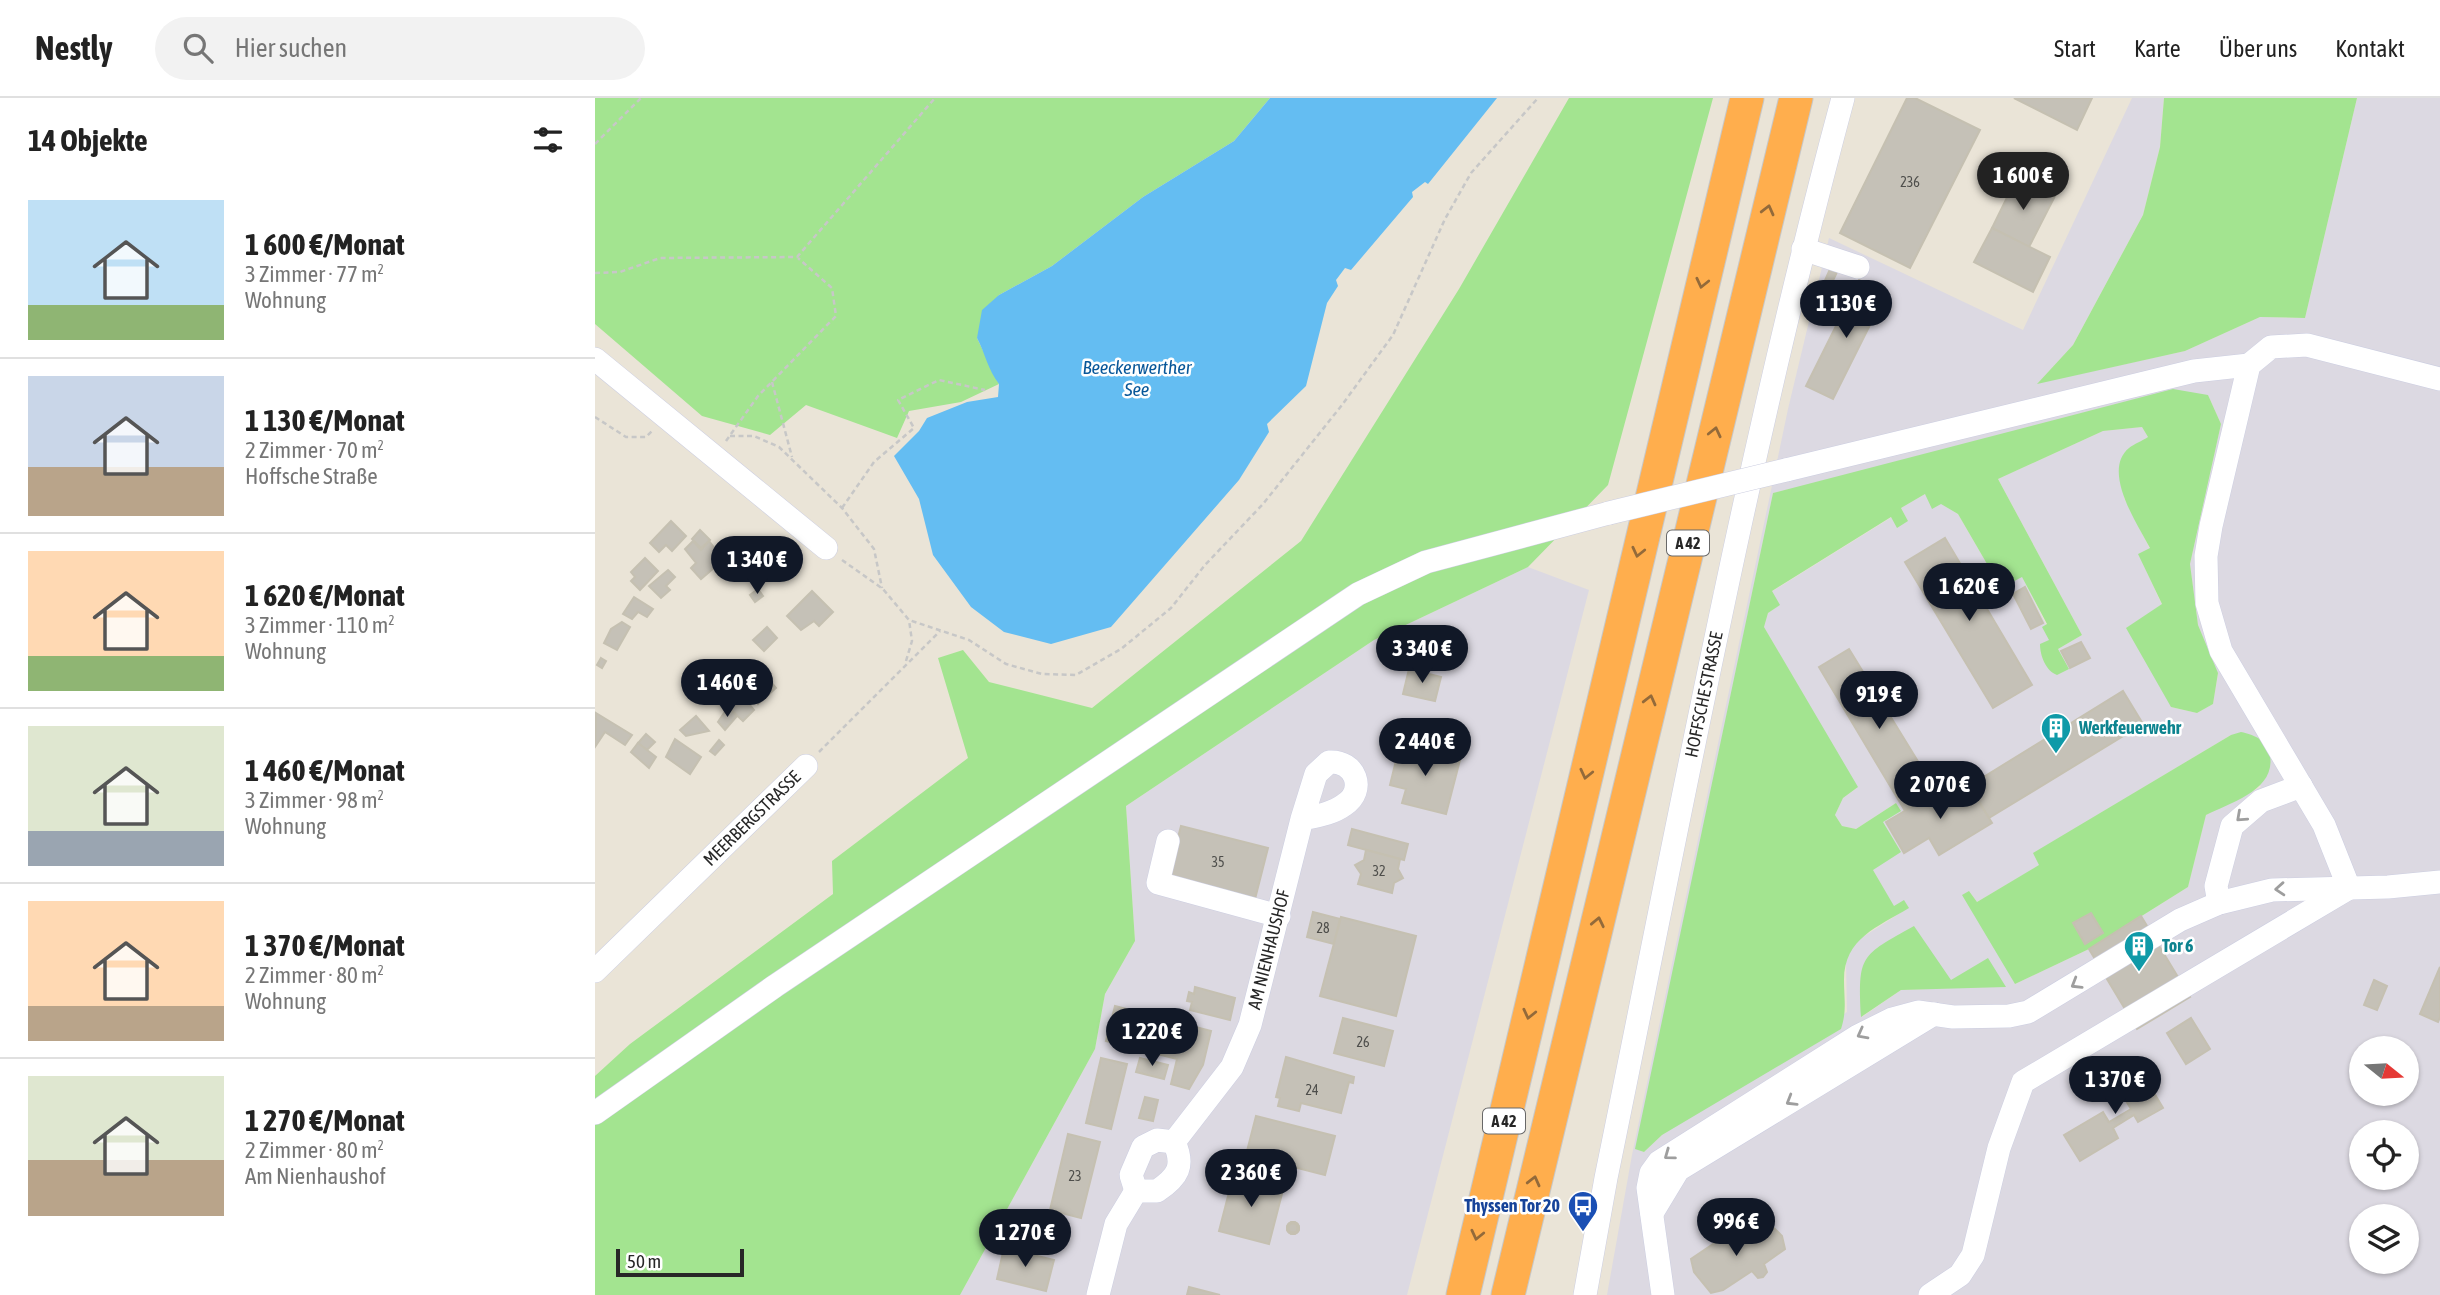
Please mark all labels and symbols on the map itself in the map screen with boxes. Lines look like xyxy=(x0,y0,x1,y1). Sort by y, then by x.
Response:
pin: 1 600 € xyxy=(1958,152,2088,212)
house number: 236 xyxy=(1900,174,1920,190)
one-way arrow xyxy=(1760,204,1774,216)
one-way arrow xyxy=(1696,277,1710,289)
pin: 1 130 € xyxy=(1781,280,1911,340)
water label: Beeckerwerther See xyxy=(1083,356,1193,400)
one-way arrow xyxy=(1707,426,1721,438)
road number: A 42 xyxy=(1667,530,1709,556)
pin: 1 340 € xyxy=(692,536,822,596)
one-way arrow xyxy=(1632,546,1646,558)
pin: 1 620 € xyxy=(1904,564,2034,623)
pin: 3 340 € xyxy=(1357,626,1487,685)
street label: HOFFSCHE STRASSE xyxy=(1680,630,1727,759)
pin: 1 460 € xyxy=(662,660,792,719)
pin: 919 € xyxy=(1830,672,1928,731)
one-way arrow xyxy=(1642,694,1656,706)
building icon: Werkfeuerwehr xyxy=(2039,711,2073,755)
place label: Werkfeuerwehr xyxy=(2078,717,2182,738)
pin: 2 440 € xyxy=(1360,718,1490,778)
pin: 2 070 € xyxy=(1875,762,2005,821)
street label: MEERBERGSTRASSE xyxy=(699,766,805,870)
one-way arrow xyxy=(1580,768,1594,780)
one-way arrow xyxy=(2236,809,2249,821)
house number: 35 xyxy=(1211,854,1225,870)
house number: 32 xyxy=(1372,863,1386,879)
one-way arrow xyxy=(2275,881,2286,896)
street label: AM NIENHAUSHOF xyxy=(1243,887,1294,1011)
one-way arrow xyxy=(1590,916,1605,928)
house number: 28 xyxy=(1316,920,1330,936)
building icon: Tor 6 xyxy=(2122,929,2156,973)
place label: Tor 6 xyxy=(2162,935,2194,956)
one-way arrow xyxy=(2071,975,2084,988)
one-way arrow xyxy=(1523,1008,1538,1020)
pin: 1 220 € xyxy=(1087,1009,1217,1068)
one-way arrow xyxy=(1857,1026,1869,1039)
house number: 26 xyxy=(1356,1034,1370,1050)
north arrow xyxy=(2349,1036,2419,1106)
pin: 1 370 € xyxy=(2050,1056,2180,1116)
house number: 24 xyxy=(1305,1082,1319,1098)
one-way arrow xyxy=(1786,1092,1799,1105)
road number: A 42 xyxy=(1483,1108,1525,1134)
one-way arrow xyxy=(1664,1146,1677,1159)
pin: 2 360 € xyxy=(1186,1150,1316,1209)
house number: 23 xyxy=(1068,1168,1082,1184)
one-way arrow xyxy=(1526,1175,1540,1187)
bus stop icon: Thyssen Tor 20 xyxy=(1566,1189,1600,1233)
place label: Thyssen Tor 20 xyxy=(1464,1195,1560,1216)
pin: 996 € xyxy=(1687,1198,1785,1258)
pin: 1 270 € xyxy=(960,1210,1090,1269)
one-way arrow xyxy=(1471,1229,1485,1241)
scale bar xyxy=(616,1246,744,1278)

